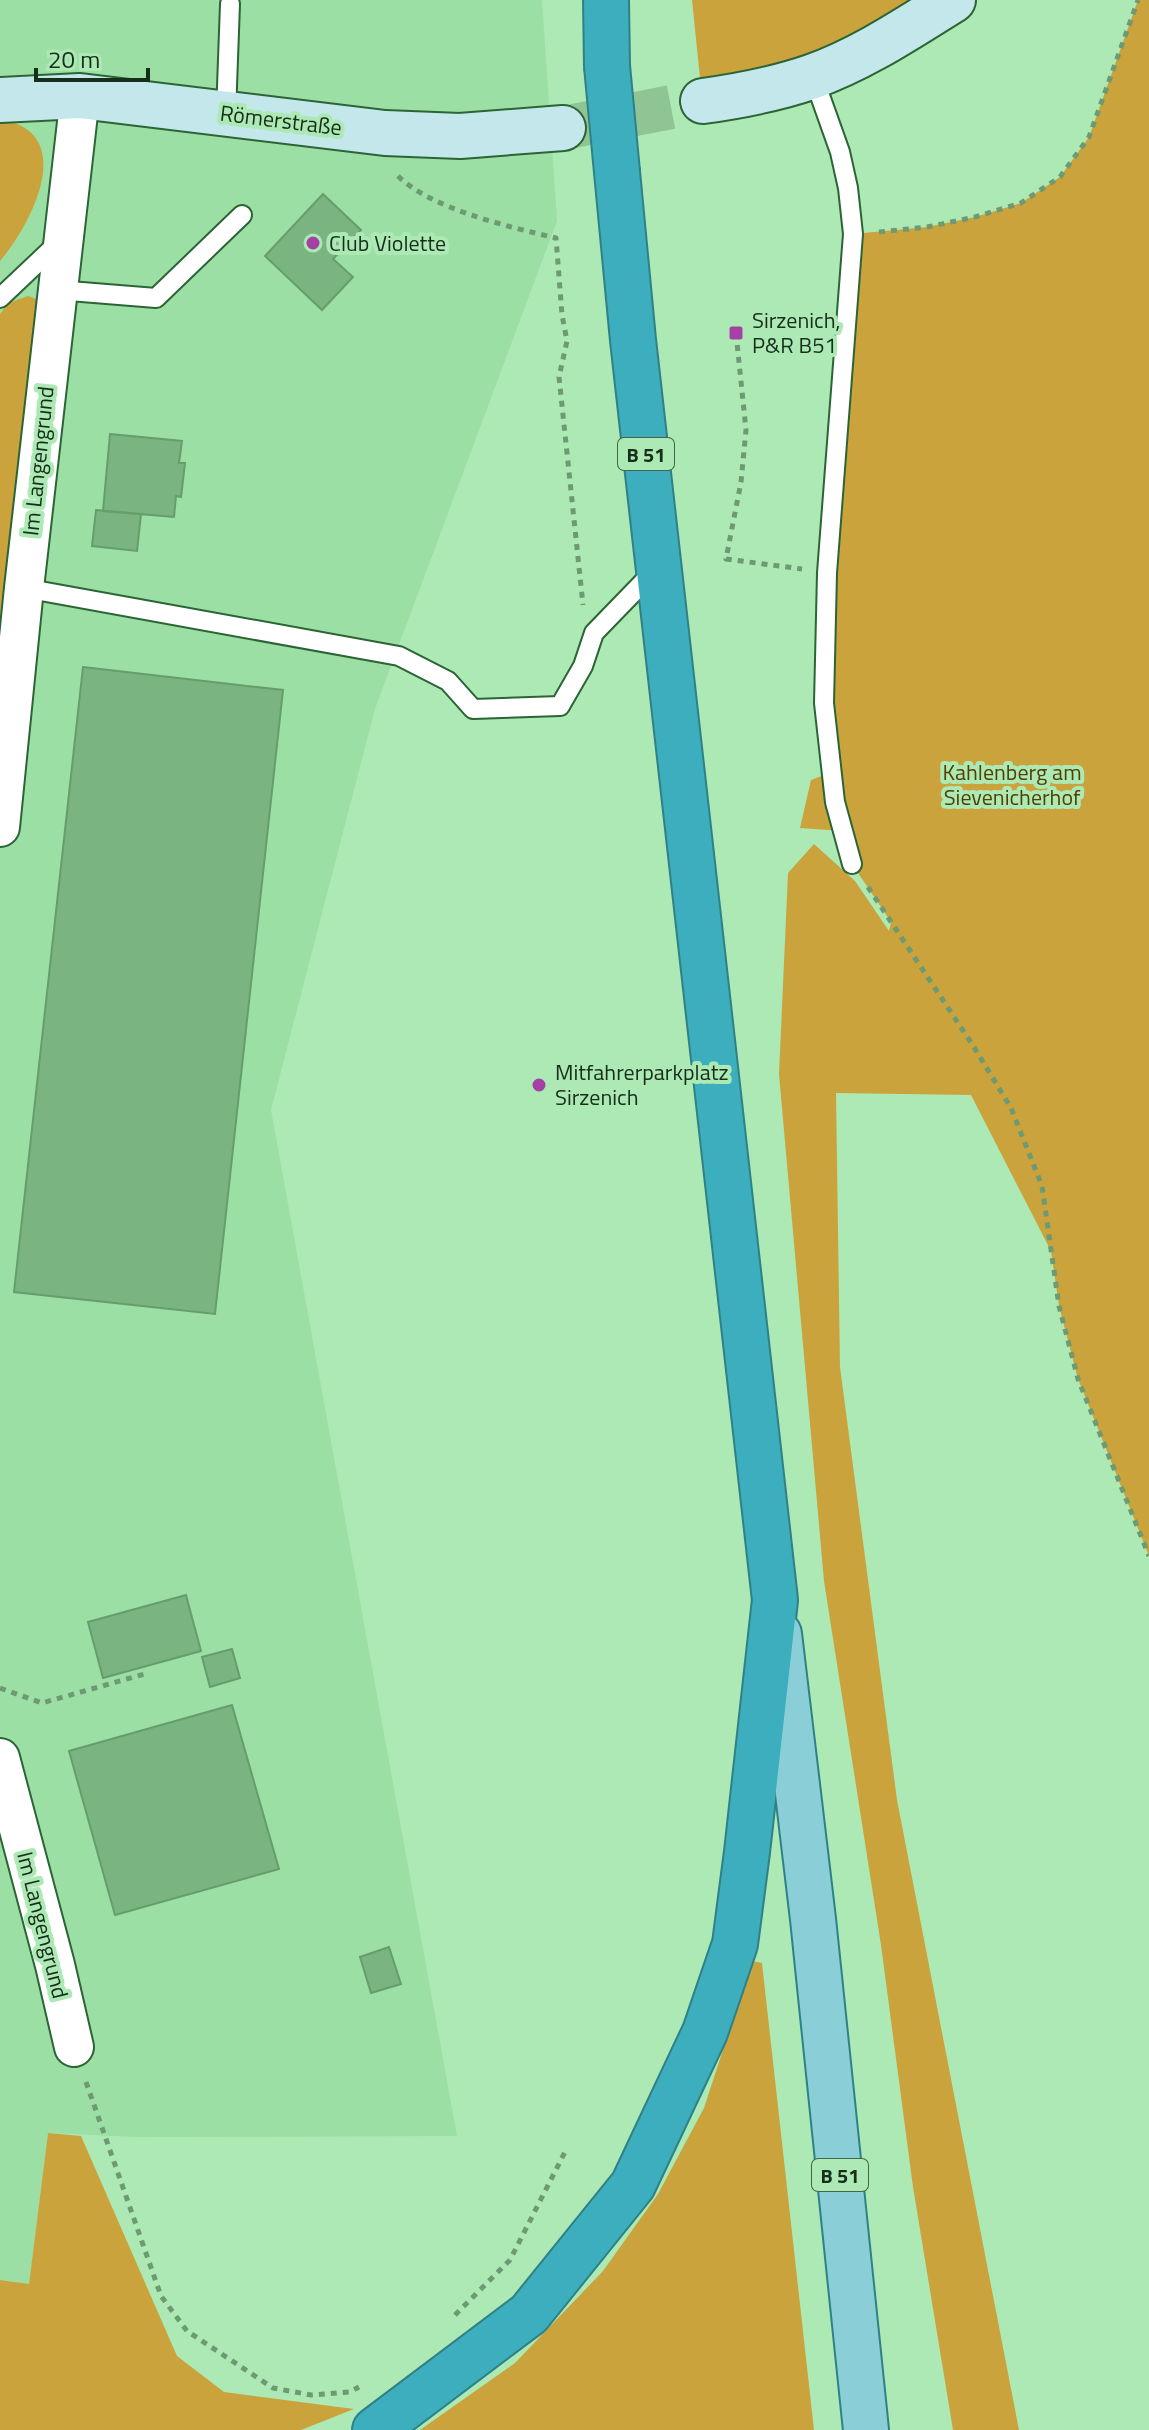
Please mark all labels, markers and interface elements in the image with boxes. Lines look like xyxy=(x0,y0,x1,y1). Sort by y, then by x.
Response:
scale bar xyxy=(36,32,148,82)
text: 20 m xyxy=(48,41,100,77)
street label: Römerstraße xyxy=(218,96,344,144)
place label: Club Violette xyxy=(329,226,446,260)
marker: Club Violette xyxy=(304,234,322,252)
place label: Sirzenich, P&R B51 xyxy=(752,303,840,362)
marker: Sirzenich, P&R B51 xyxy=(727,324,745,342)
street label: Im Langengrund xyxy=(13,384,63,538)
road number: B 51 xyxy=(618,438,674,470)
park label: Kahlenberg am Sievenicherhof xyxy=(942,755,1082,814)
place label: Mitfahrerparkplatz Sirzenich xyxy=(555,1055,728,1114)
marker: Mitfahrerparkplatz Sirzenich xyxy=(530,1076,548,1094)
street label: Im Langengrund xyxy=(8,1848,78,2002)
road number: B 51 xyxy=(812,2159,868,2191)

